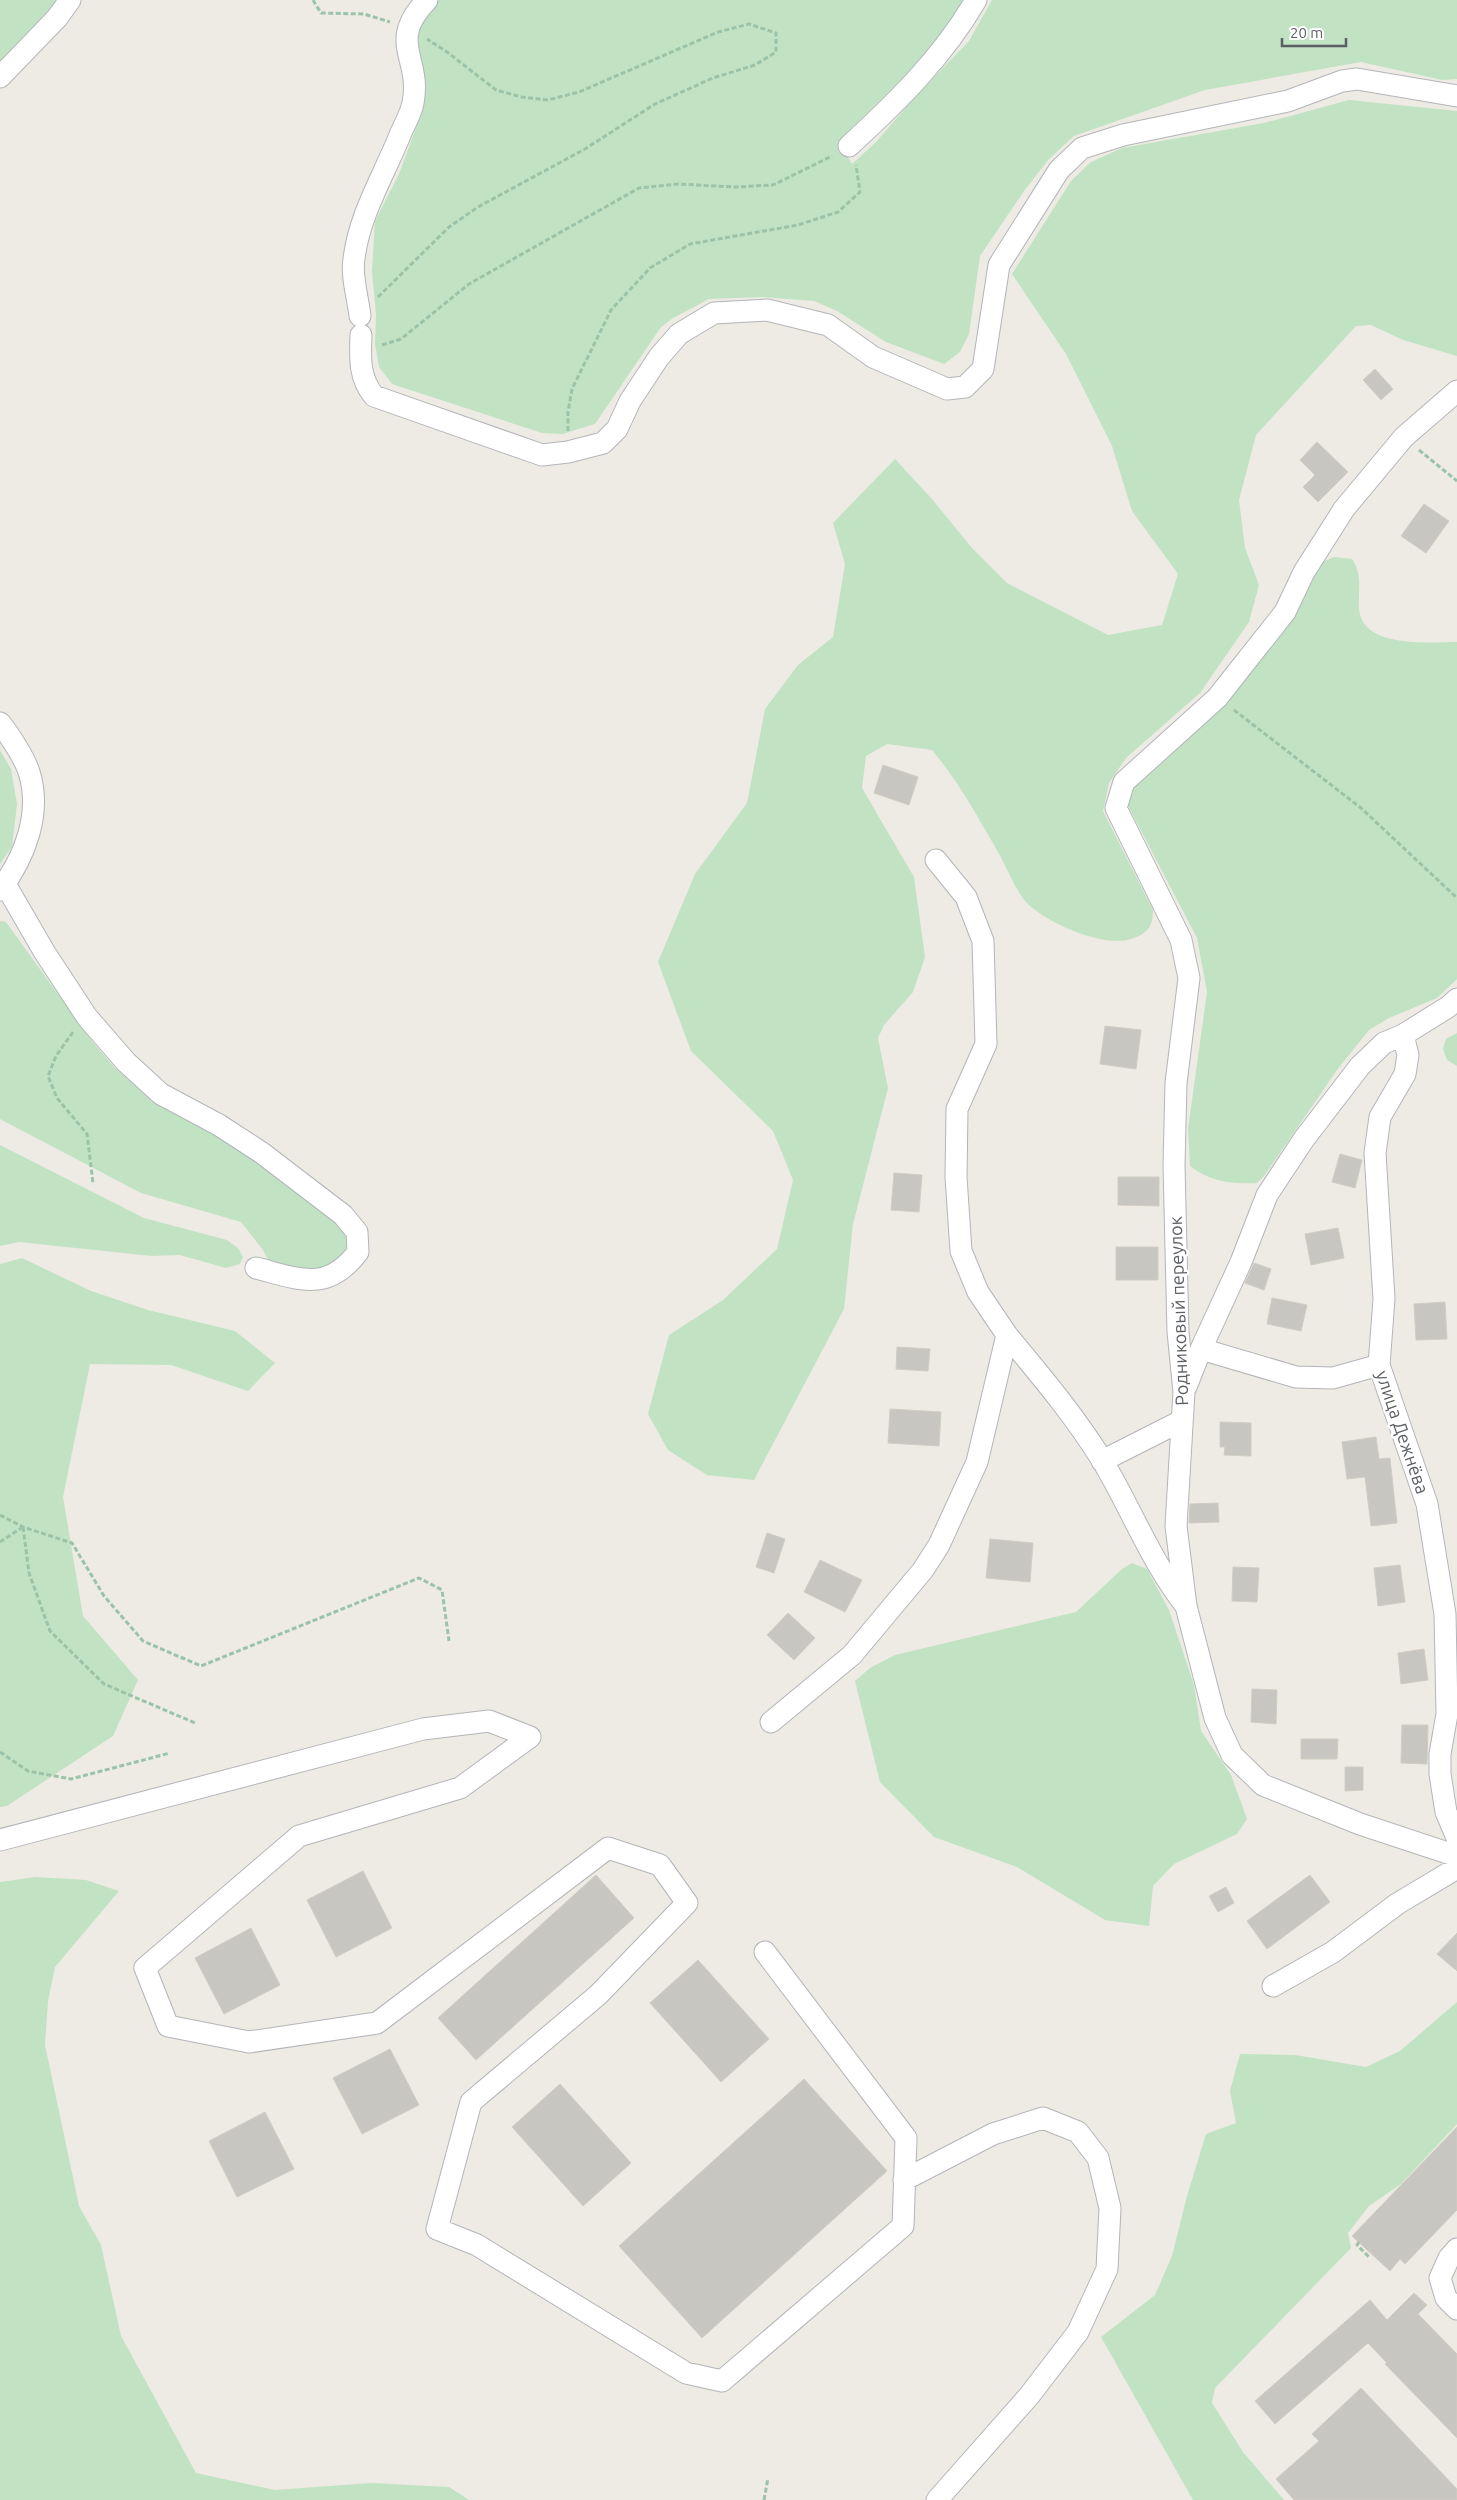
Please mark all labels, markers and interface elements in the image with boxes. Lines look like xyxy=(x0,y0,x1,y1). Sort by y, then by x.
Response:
scale bar xyxy=(1282,15,1346,47)
text: 20 m xyxy=(1290,24,1323,41)
street label: Родниковый переулок xyxy=(1165,1216,1191,1406)
street label: улица Дежнёва xyxy=(1373,1368,1433,1496)

